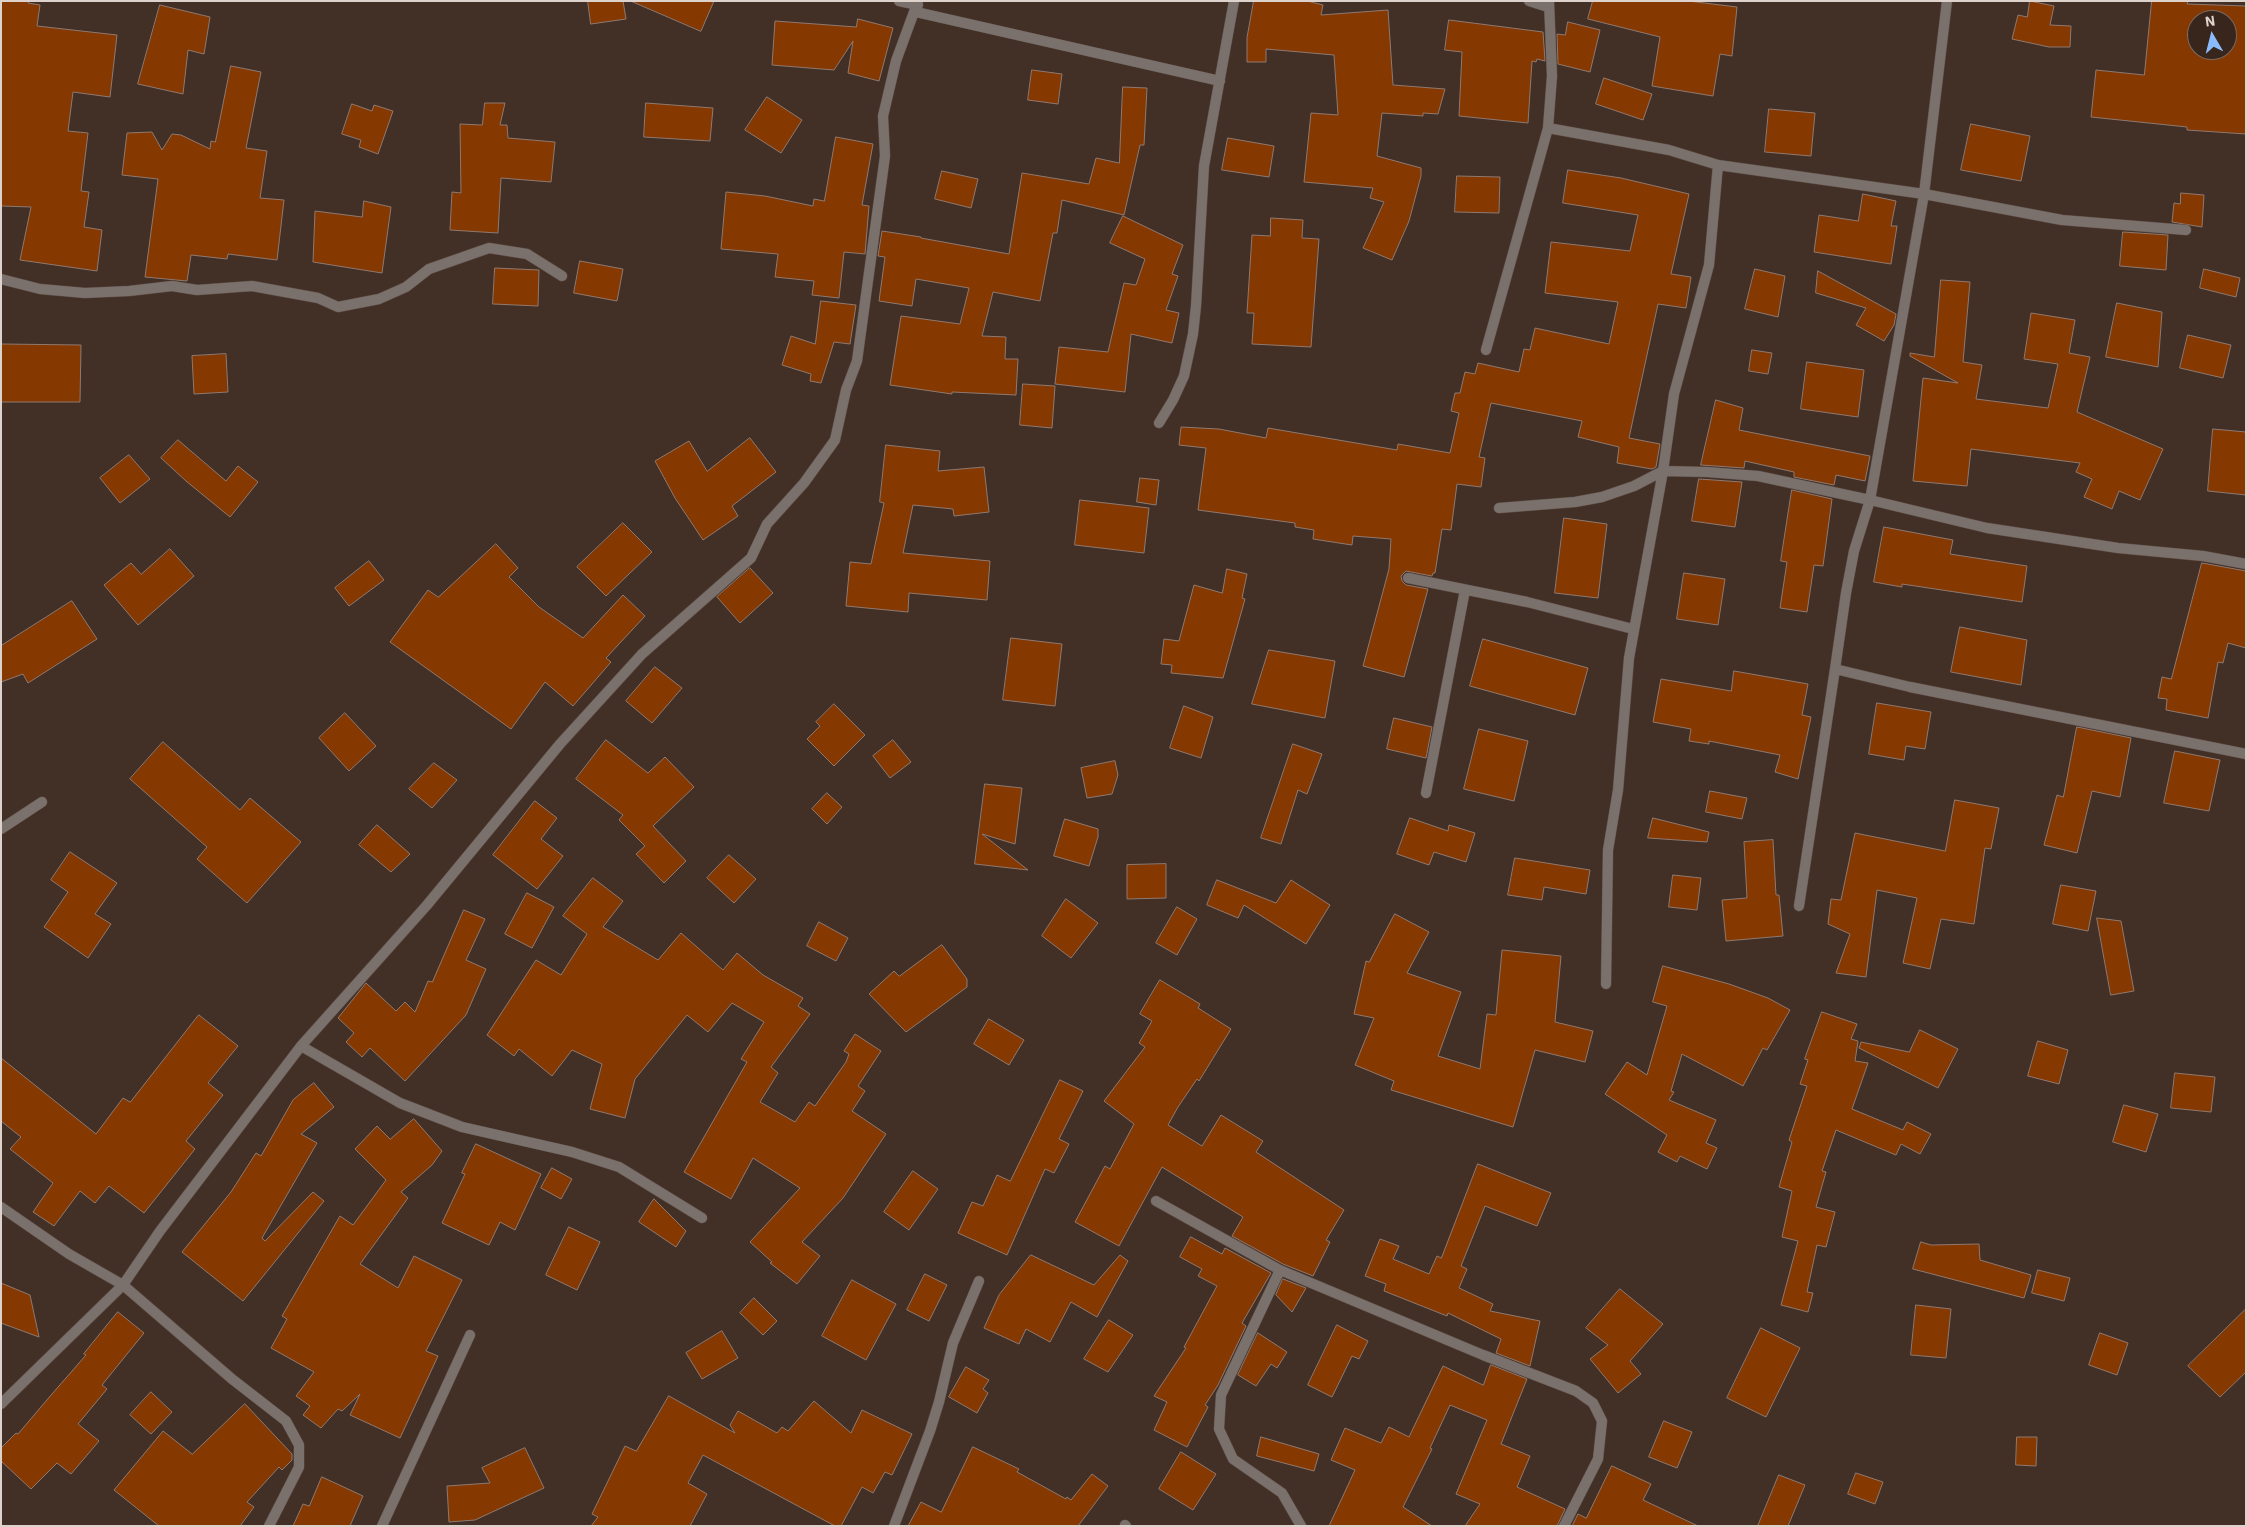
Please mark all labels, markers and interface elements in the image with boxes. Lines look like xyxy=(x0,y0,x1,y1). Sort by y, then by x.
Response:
north arrow xyxy=(2187,10,2237,60)
text: N xyxy=(2204,12,2216,31)

